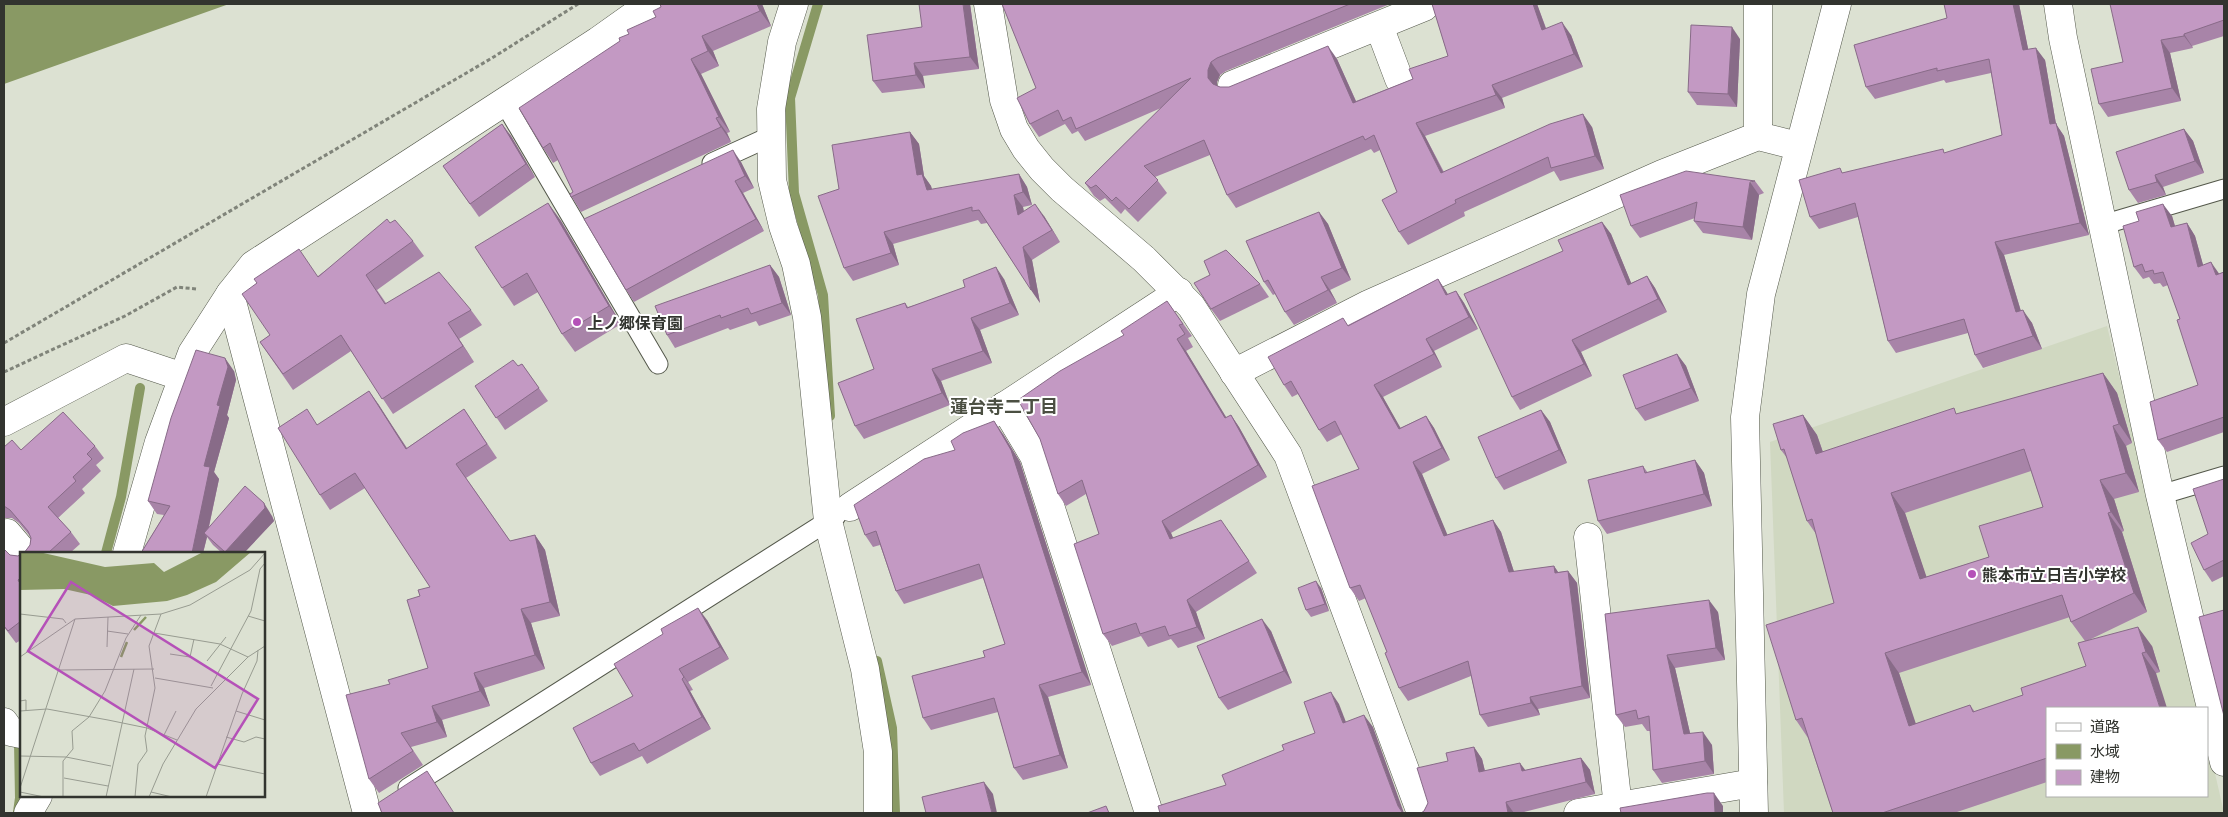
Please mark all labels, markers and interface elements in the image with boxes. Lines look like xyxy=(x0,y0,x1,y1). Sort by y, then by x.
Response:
place label: 上ノ郷保育園 xyxy=(587,313,683,332)
marker: 上ノ郷保育園 xyxy=(571,316,583,328)
district label: 蓮台寺二丁目 xyxy=(950,395,1058,417)
inset map xyxy=(20,552,265,797)
place label: 熊本市立日吉小学校 xyxy=(1982,565,2126,584)
marker: 熊本市立日吉小学校 xyxy=(1966,568,1978,580)
legend xyxy=(2046,707,2208,797)
text: 道路 xyxy=(2090,717,2120,735)
text: 水域 xyxy=(2090,742,2120,760)
text: 建物 xyxy=(2090,767,2120,785)

